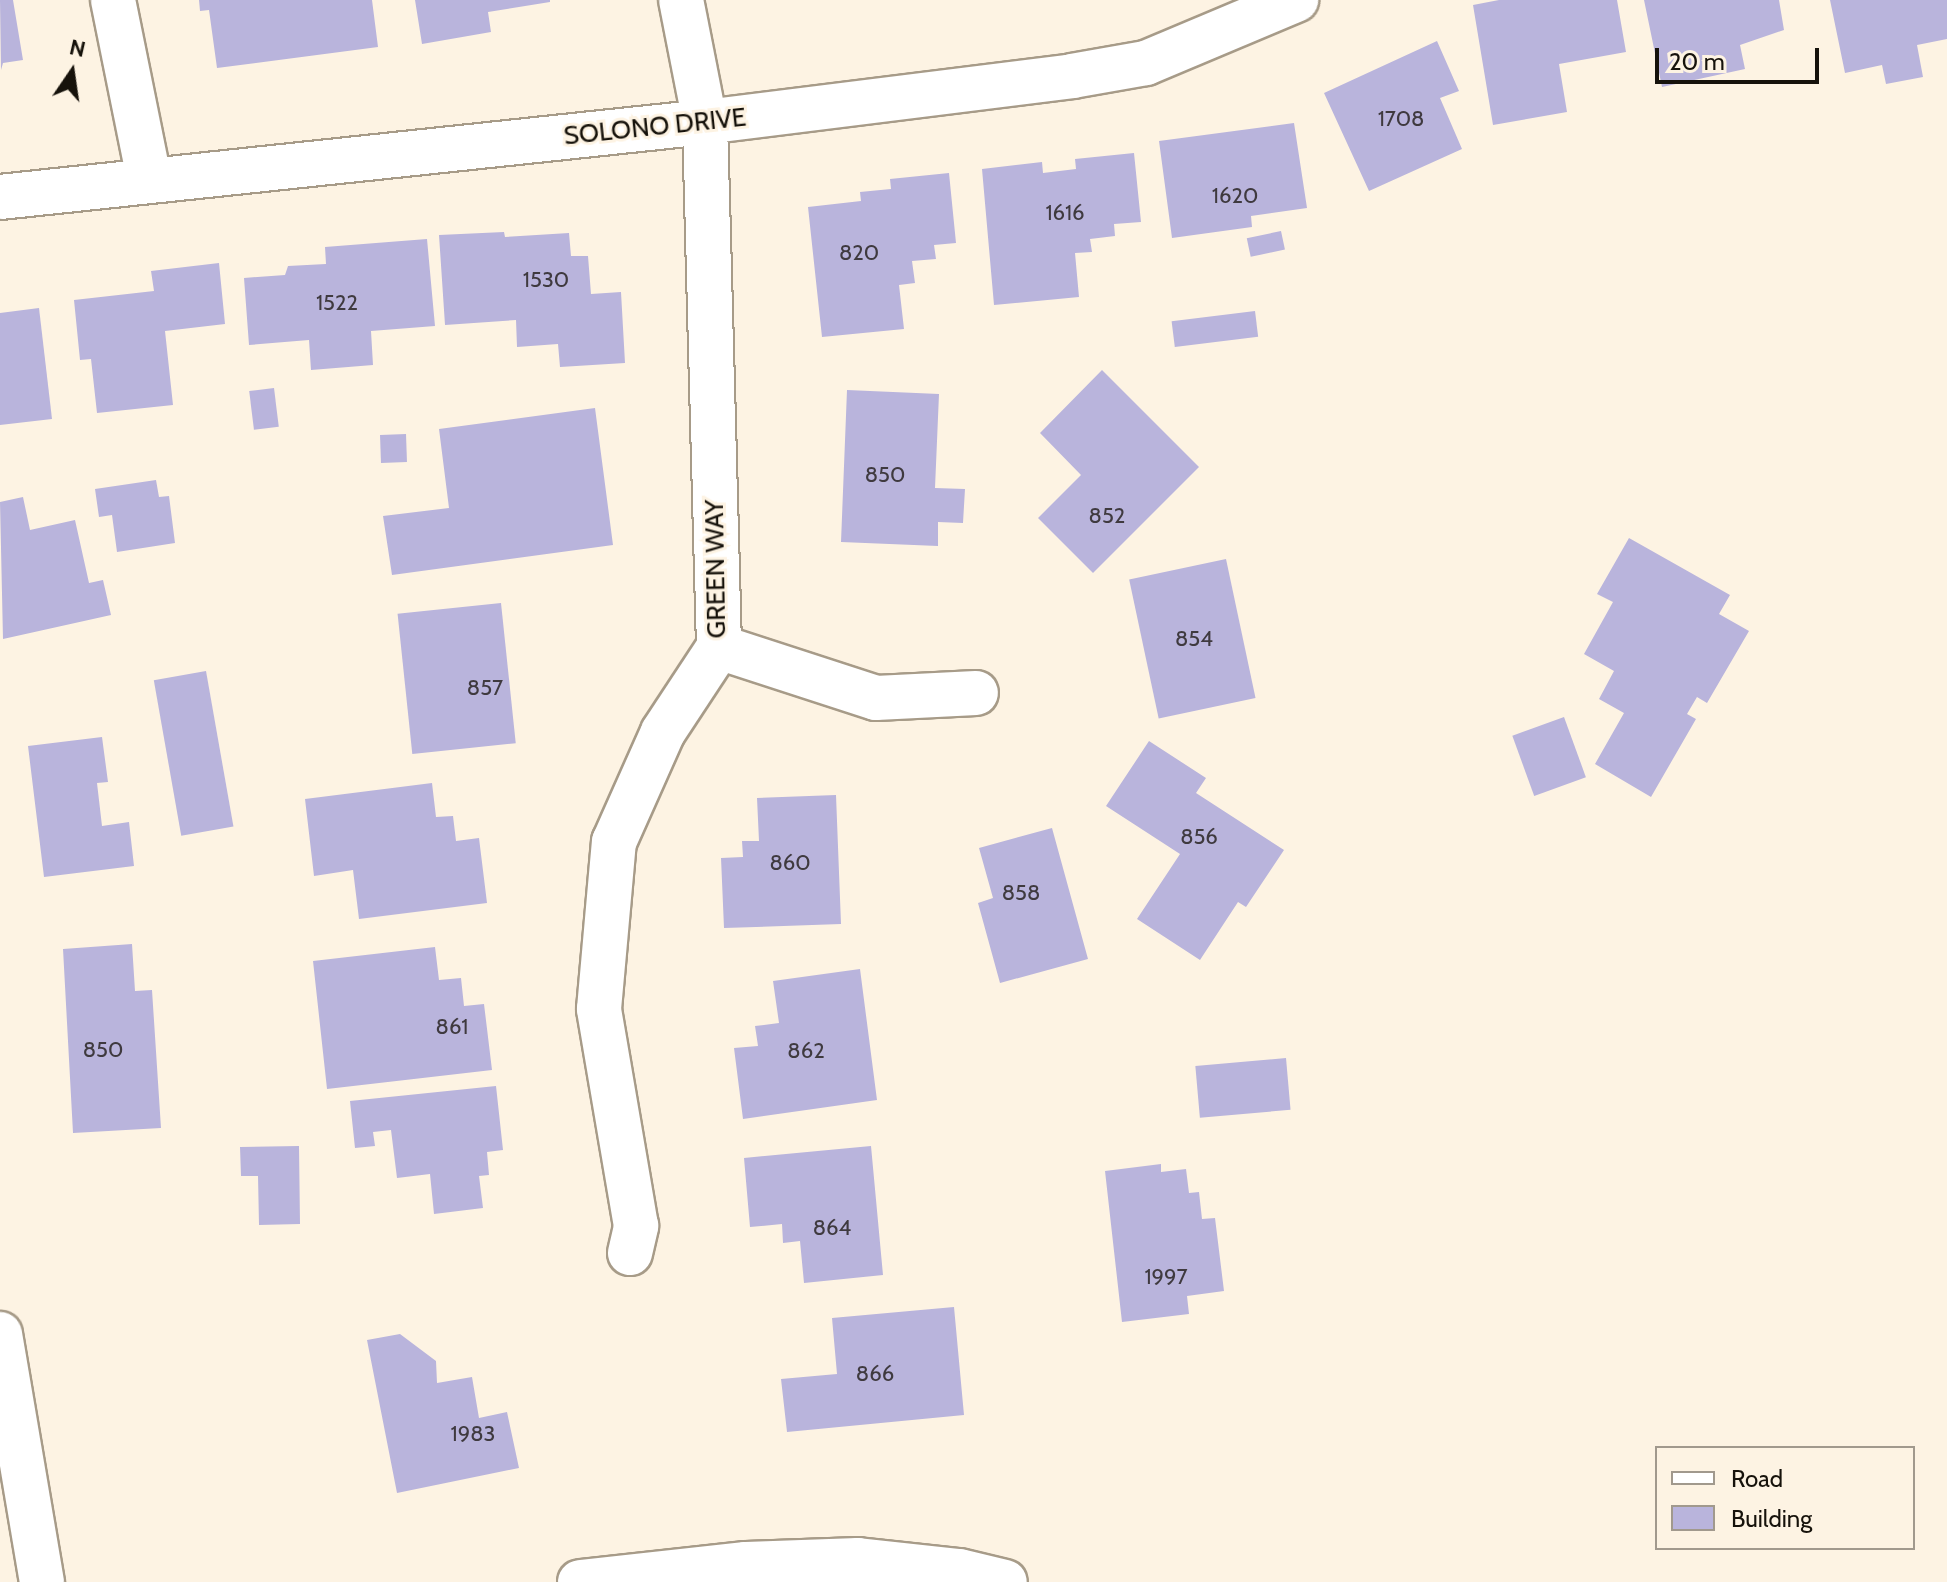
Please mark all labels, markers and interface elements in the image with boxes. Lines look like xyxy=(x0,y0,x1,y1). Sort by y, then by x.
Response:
north arrow xyxy=(32,32,112,112)
scale bar xyxy=(1659,32,1823,82)
text: N xyxy=(67,33,88,63)
text: 20 m xyxy=(1669,47,1725,76)
street label: SOLONO DRIVE xyxy=(562,102,748,152)
house number: 1708 xyxy=(1378,106,1424,132)
house number: 1620 xyxy=(1212,183,1258,209)
house number: 1616 xyxy=(1045,200,1085,226)
house number: 820 xyxy=(839,240,879,266)
house number: 1530 xyxy=(523,267,569,293)
house number: 1522 xyxy=(316,290,358,316)
house number: 850 xyxy=(865,462,905,488)
street label: GREEN WAY xyxy=(699,499,733,639)
house number: 852 xyxy=(1089,503,1125,529)
house number: 854 xyxy=(1175,626,1213,652)
house number: 857 xyxy=(467,675,503,701)
house number: 856 xyxy=(1180,824,1218,850)
house number: 860 xyxy=(769,850,811,876)
house number: 858 xyxy=(1002,880,1040,906)
house number: 861 xyxy=(436,1014,468,1040)
house number: 850 xyxy=(83,1037,123,1063)
house number: 862 xyxy=(787,1038,825,1064)
house number: 864 xyxy=(813,1215,851,1241)
house number: 1997 xyxy=(1144,1264,1188,1290)
house number: 866 xyxy=(856,1361,894,1387)
house number: 1983 xyxy=(451,1421,495,1447)
legend xyxy=(1655,1446,1915,1550)
text: Road xyxy=(1731,1464,1783,1493)
text: Building xyxy=(1731,1504,1812,1533)

